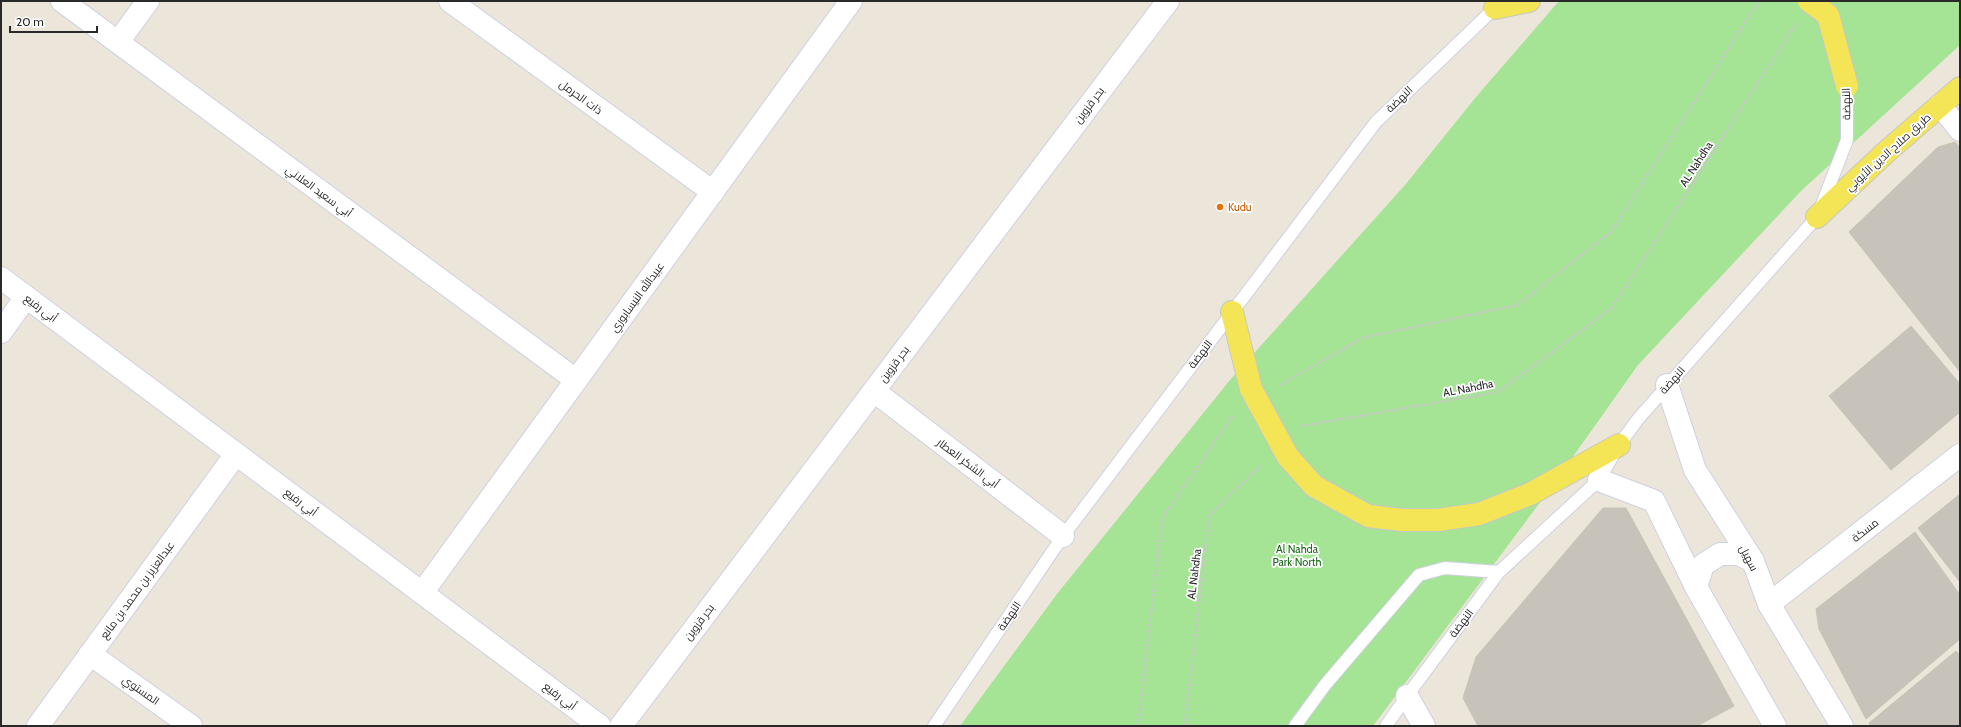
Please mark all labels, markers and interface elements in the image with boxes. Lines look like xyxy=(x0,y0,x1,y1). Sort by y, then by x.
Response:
scale bar xyxy=(10,8,97,34)
text: 20 m xyxy=(16,14,44,29)
street label: ذات الحرمل xyxy=(557,77,605,117)
street label: النهضة xyxy=(1383,83,1415,115)
street label: بحر قزوين xyxy=(1071,84,1107,126)
street label: النهضة xyxy=(1839,88,1853,120)
street label: طريق صلاح الدين الأيوبي xyxy=(1843,110,1935,195)
street label: AL Nahdha xyxy=(1676,138,1716,189)
street label: أبي سعيد العلاني xyxy=(282,162,355,221)
place label: Kudu xyxy=(1228,200,1252,214)
marker: Kudu xyxy=(1215,202,1225,212)
street label: عبيدالله النيسابوري xyxy=(606,259,669,336)
street label: أبي رفيع xyxy=(20,291,60,327)
street label: النهضة xyxy=(1185,337,1215,371)
street label: بحر قزوين xyxy=(876,343,912,385)
street label: النهضة xyxy=(1656,363,1688,397)
street label: AL Nahdha xyxy=(1442,376,1495,400)
street label: أبي الشكر العطار xyxy=(932,435,1002,492)
street label: أبي رفيع xyxy=(280,485,320,521)
street label: مسكة xyxy=(1849,515,1881,545)
street label: عبدالعزيز بن محمد بن مانع xyxy=(97,538,178,642)
park label: Al Nahda Park North xyxy=(1272,542,1322,569)
street label: سهيل xyxy=(1736,543,1762,573)
street label: AL Nahdha xyxy=(1184,547,1204,600)
street label: النهضة xyxy=(994,599,1024,633)
street label: بحر قزوين xyxy=(681,601,717,643)
street label: النهضة xyxy=(1446,606,1476,640)
street label: المستوي xyxy=(119,672,162,710)
street label: أبي رفيع xyxy=(539,679,579,715)

